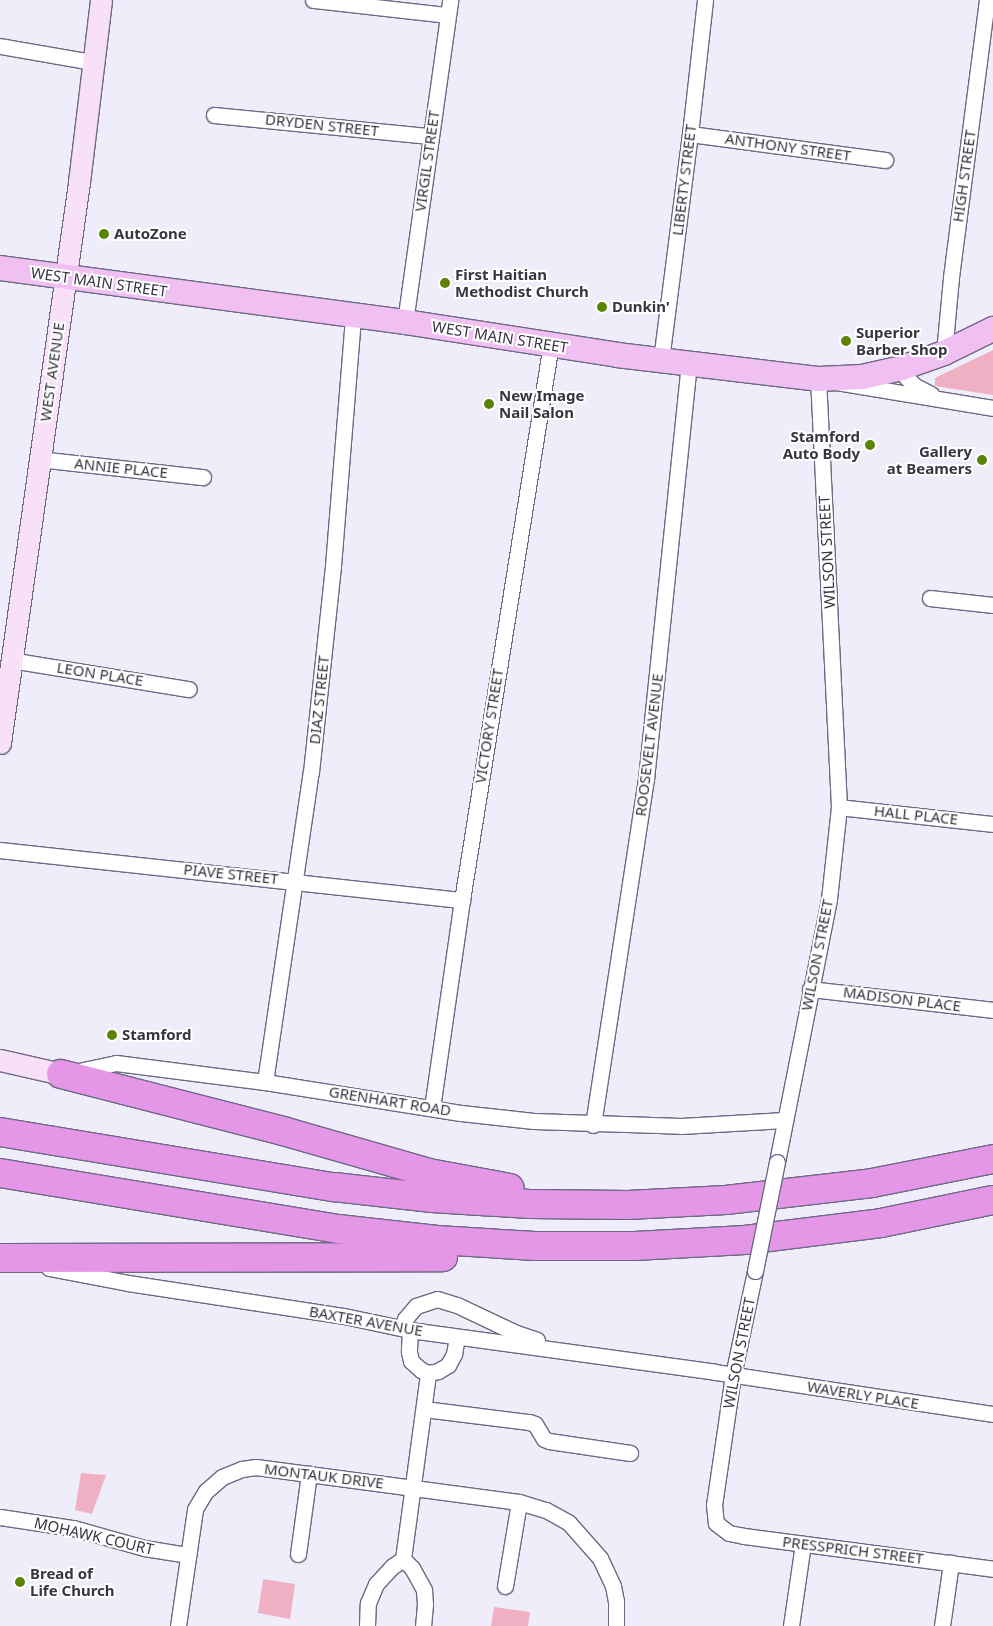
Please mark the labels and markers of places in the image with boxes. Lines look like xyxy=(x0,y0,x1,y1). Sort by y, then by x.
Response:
place label: AutoZone xyxy=(114,225,187,243)
marker: AutoZone xyxy=(98,228,110,240)
place label: First Haitian Methodist Church xyxy=(455,265,589,300)
marker: First Haitian Methodist Church xyxy=(439,277,451,289)
place label: Dunkin' xyxy=(612,298,670,316)
marker: Dunkin' xyxy=(596,301,608,313)
place label: Superior Barber Shop xyxy=(856,323,948,358)
marker: Superior Barber Shop xyxy=(840,335,852,347)
place label: New Image Nail Salon xyxy=(499,386,584,421)
marker: New Image Nail Salon xyxy=(483,398,495,410)
place label: Stamford Auto Body xyxy=(783,427,860,462)
marker: Stamford Auto Body xyxy=(864,439,876,451)
place label: Gallery at Beamers xyxy=(887,442,972,477)
marker: Gallery at Beamers xyxy=(976,454,988,466)
place label: Stamford xyxy=(122,1026,191,1044)
marker: Stamford xyxy=(106,1029,118,1041)
place label: Bread of Life Church xyxy=(30,1564,115,1599)
marker: Bread of Life Church xyxy=(14,1576,26,1588)

